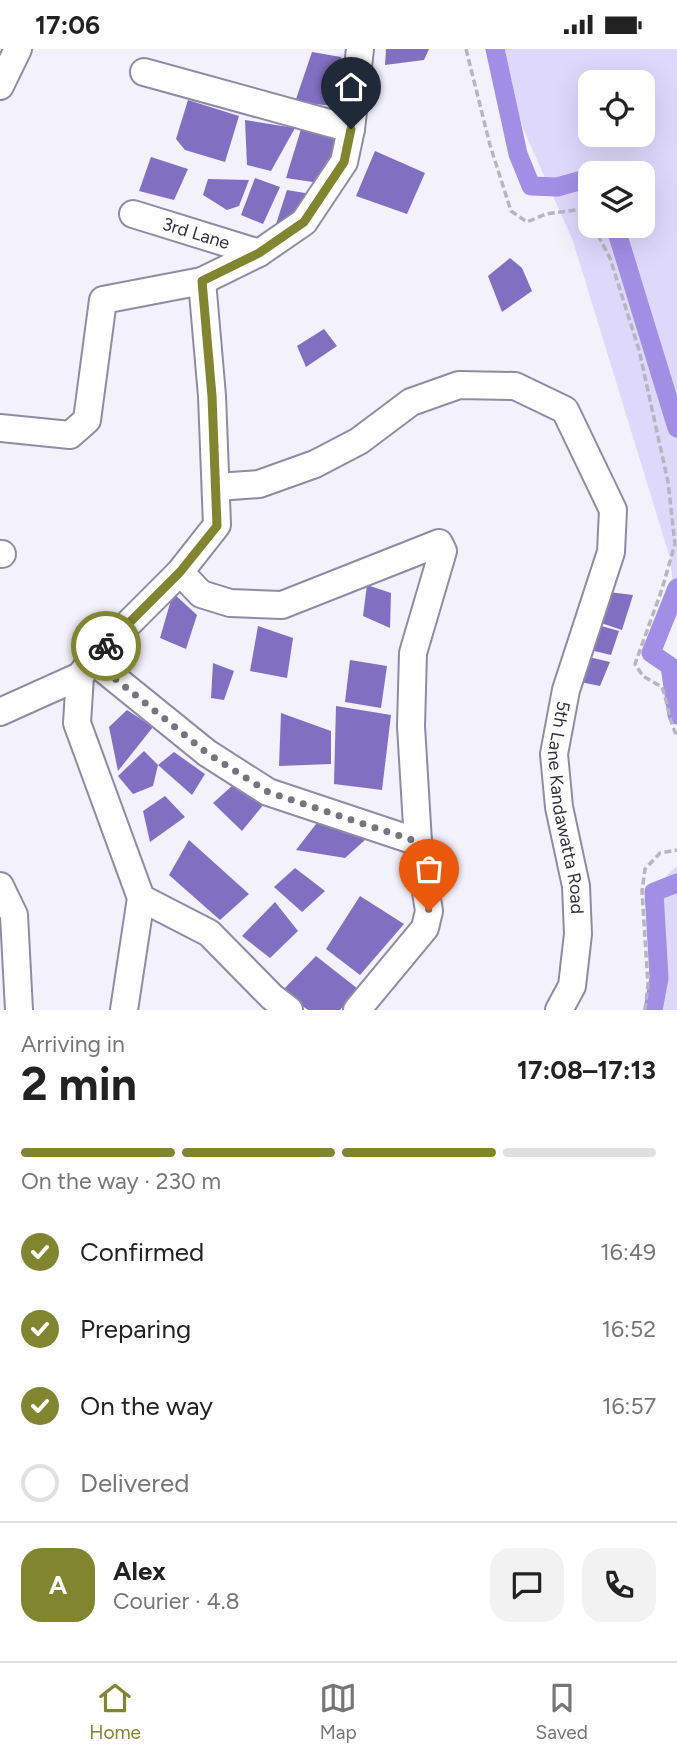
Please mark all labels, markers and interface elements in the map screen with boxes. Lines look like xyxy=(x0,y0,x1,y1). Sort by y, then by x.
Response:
text: 17:06 xyxy=(35,9,100,41)
pin xyxy=(321,57,381,129)
icon: home xyxy=(332,68,370,106)
map controls xyxy=(578,70,655,238)
button: locate xyxy=(578,70,655,147)
button: layers xyxy=(578,161,655,238)
street label: 3rd Lane xyxy=(160,213,233,254)
courier xyxy=(71,611,141,681)
icon: bike xyxy=(87,627,125,665)
street label: 5th Lane Kandawatta Road xyxy=(543,699,588,915)
pin xyxy=(399,839,459,911)
icon: bag xyxy=(410,850,448,888)
text: Arriving in xyxy=(21,1030,125,1058)
text: 17:08–17:13 xyxy=(517,1054,656,1086)
text: 2 min xyxy=(21,1056,137,1112)
text: On the way · 230 m xyxy=(21,1167,221,1195)
icon: check xyxy=(21,1233,59,1271)
text: Confirmed xyxy=(80,1236,204,1268)
text: 16:49 xyxy=(600,1238,656,1266)
icon: check xyxy=(21,1310,59,1348)
text: Preparing xyxy=(80,1313,191,1345)
text: 16:52 xyxy=(602,1315,656,1343)
icon: check xyxy=(21,1387,59,1425)
text: On the way xyxy=(80,1390,213,1422)
text: 16:57 xyxy=(602,1392,656,1420)
text: Delivered xyxy=(80,1467,189,1499)
button: chat xyxy=(490,1548,564,1622)
button: phone xyxy=(582,1548,656,1622)
text: Alex xyxy=(113,1555,166,1587)
text: A xyxy=(49,1569,67,1601)
text: Courier · 4.8 xyxy=(113,1587,240,1615)
tab: Home xyxy=(89,1679,141,1744)
tab: Map xyxy=(319,1679,357,1744)
tab: Saved xyxy=(535,1679,588,1744)

